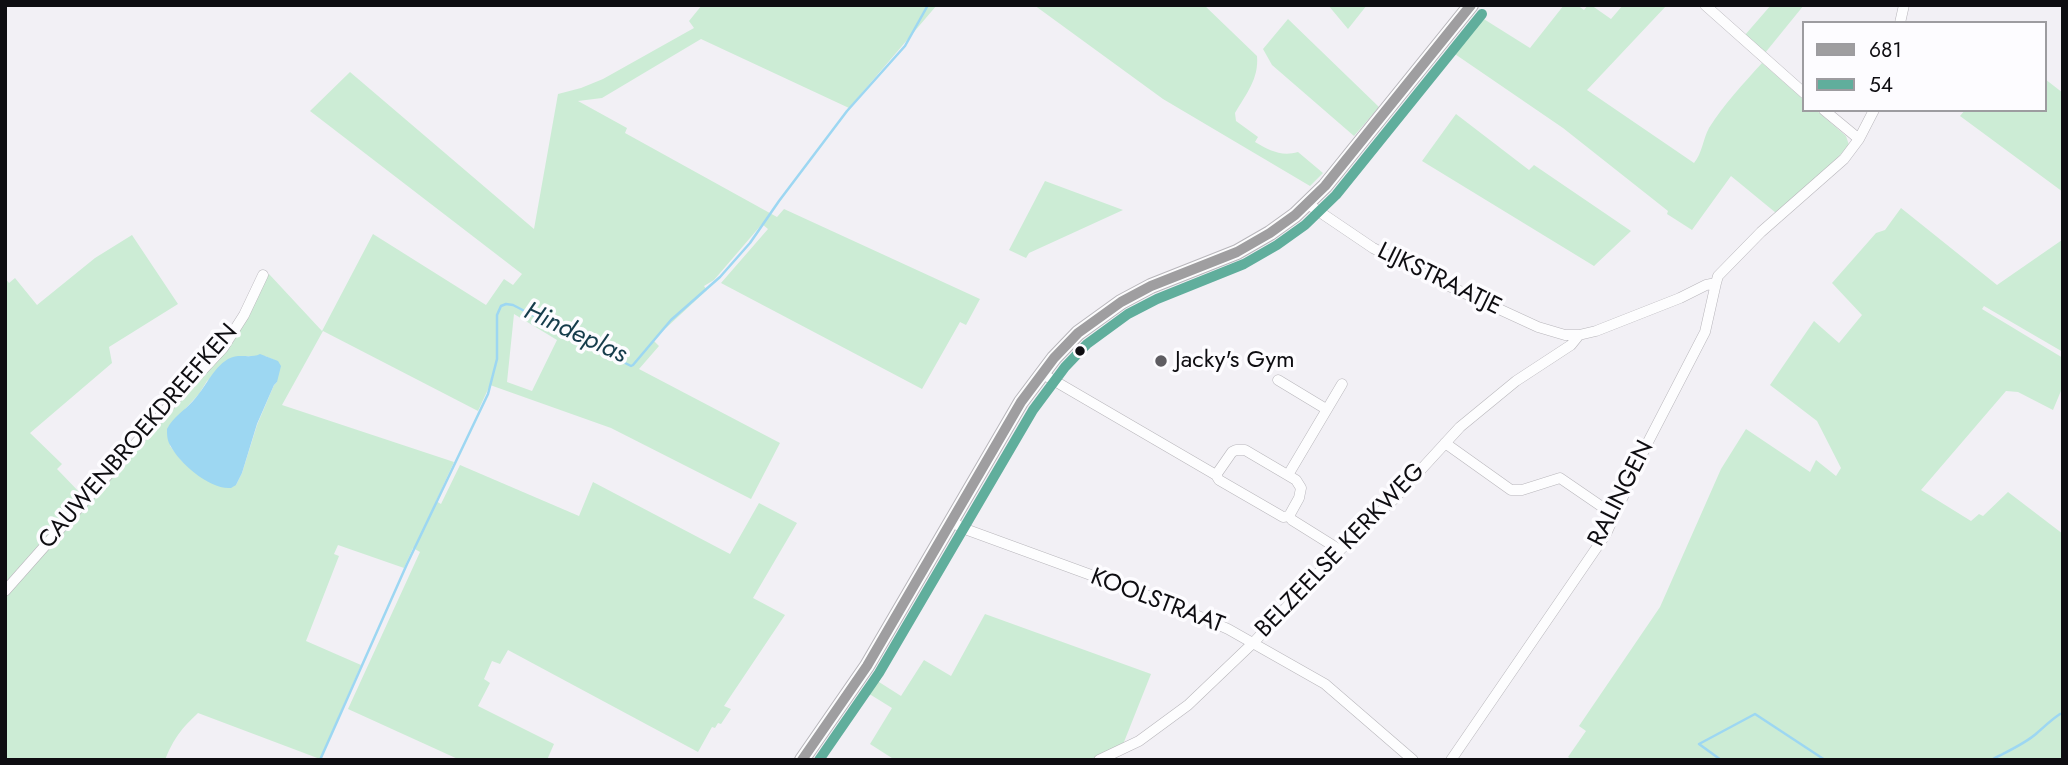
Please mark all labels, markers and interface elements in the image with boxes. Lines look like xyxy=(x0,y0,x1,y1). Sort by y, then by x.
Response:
legend xyxy=(1802,21,2047,112)
text: 681 xyxy=(1869,35,1902,65)
text: 54 xyxy=(1869,70,1893,100)
street label: LIJKSTRAATJE xyxy=(1372,238,1506,322)
water label: Hindeplas xyxy=(519,297,631,371)
street label: CAUWENBROEKDREEFKEN xyxy=(33,319,245,555)
unlabelled marker xyxy=(1073,344,1087,358)
place label: Jacky's Gym xyxy=(1175,347,1295,375)
marker: Jacky's Gym xyxy=(1153,353,1169,369)
street label: RALINGEN xyxy=(1583,436,1661,552)
street label: BELZEELSE KERKWEG xyxy=(1250,458,1432,644)
street label: KOOLSTRAAT xyxy=(1086,563,1228,641)

